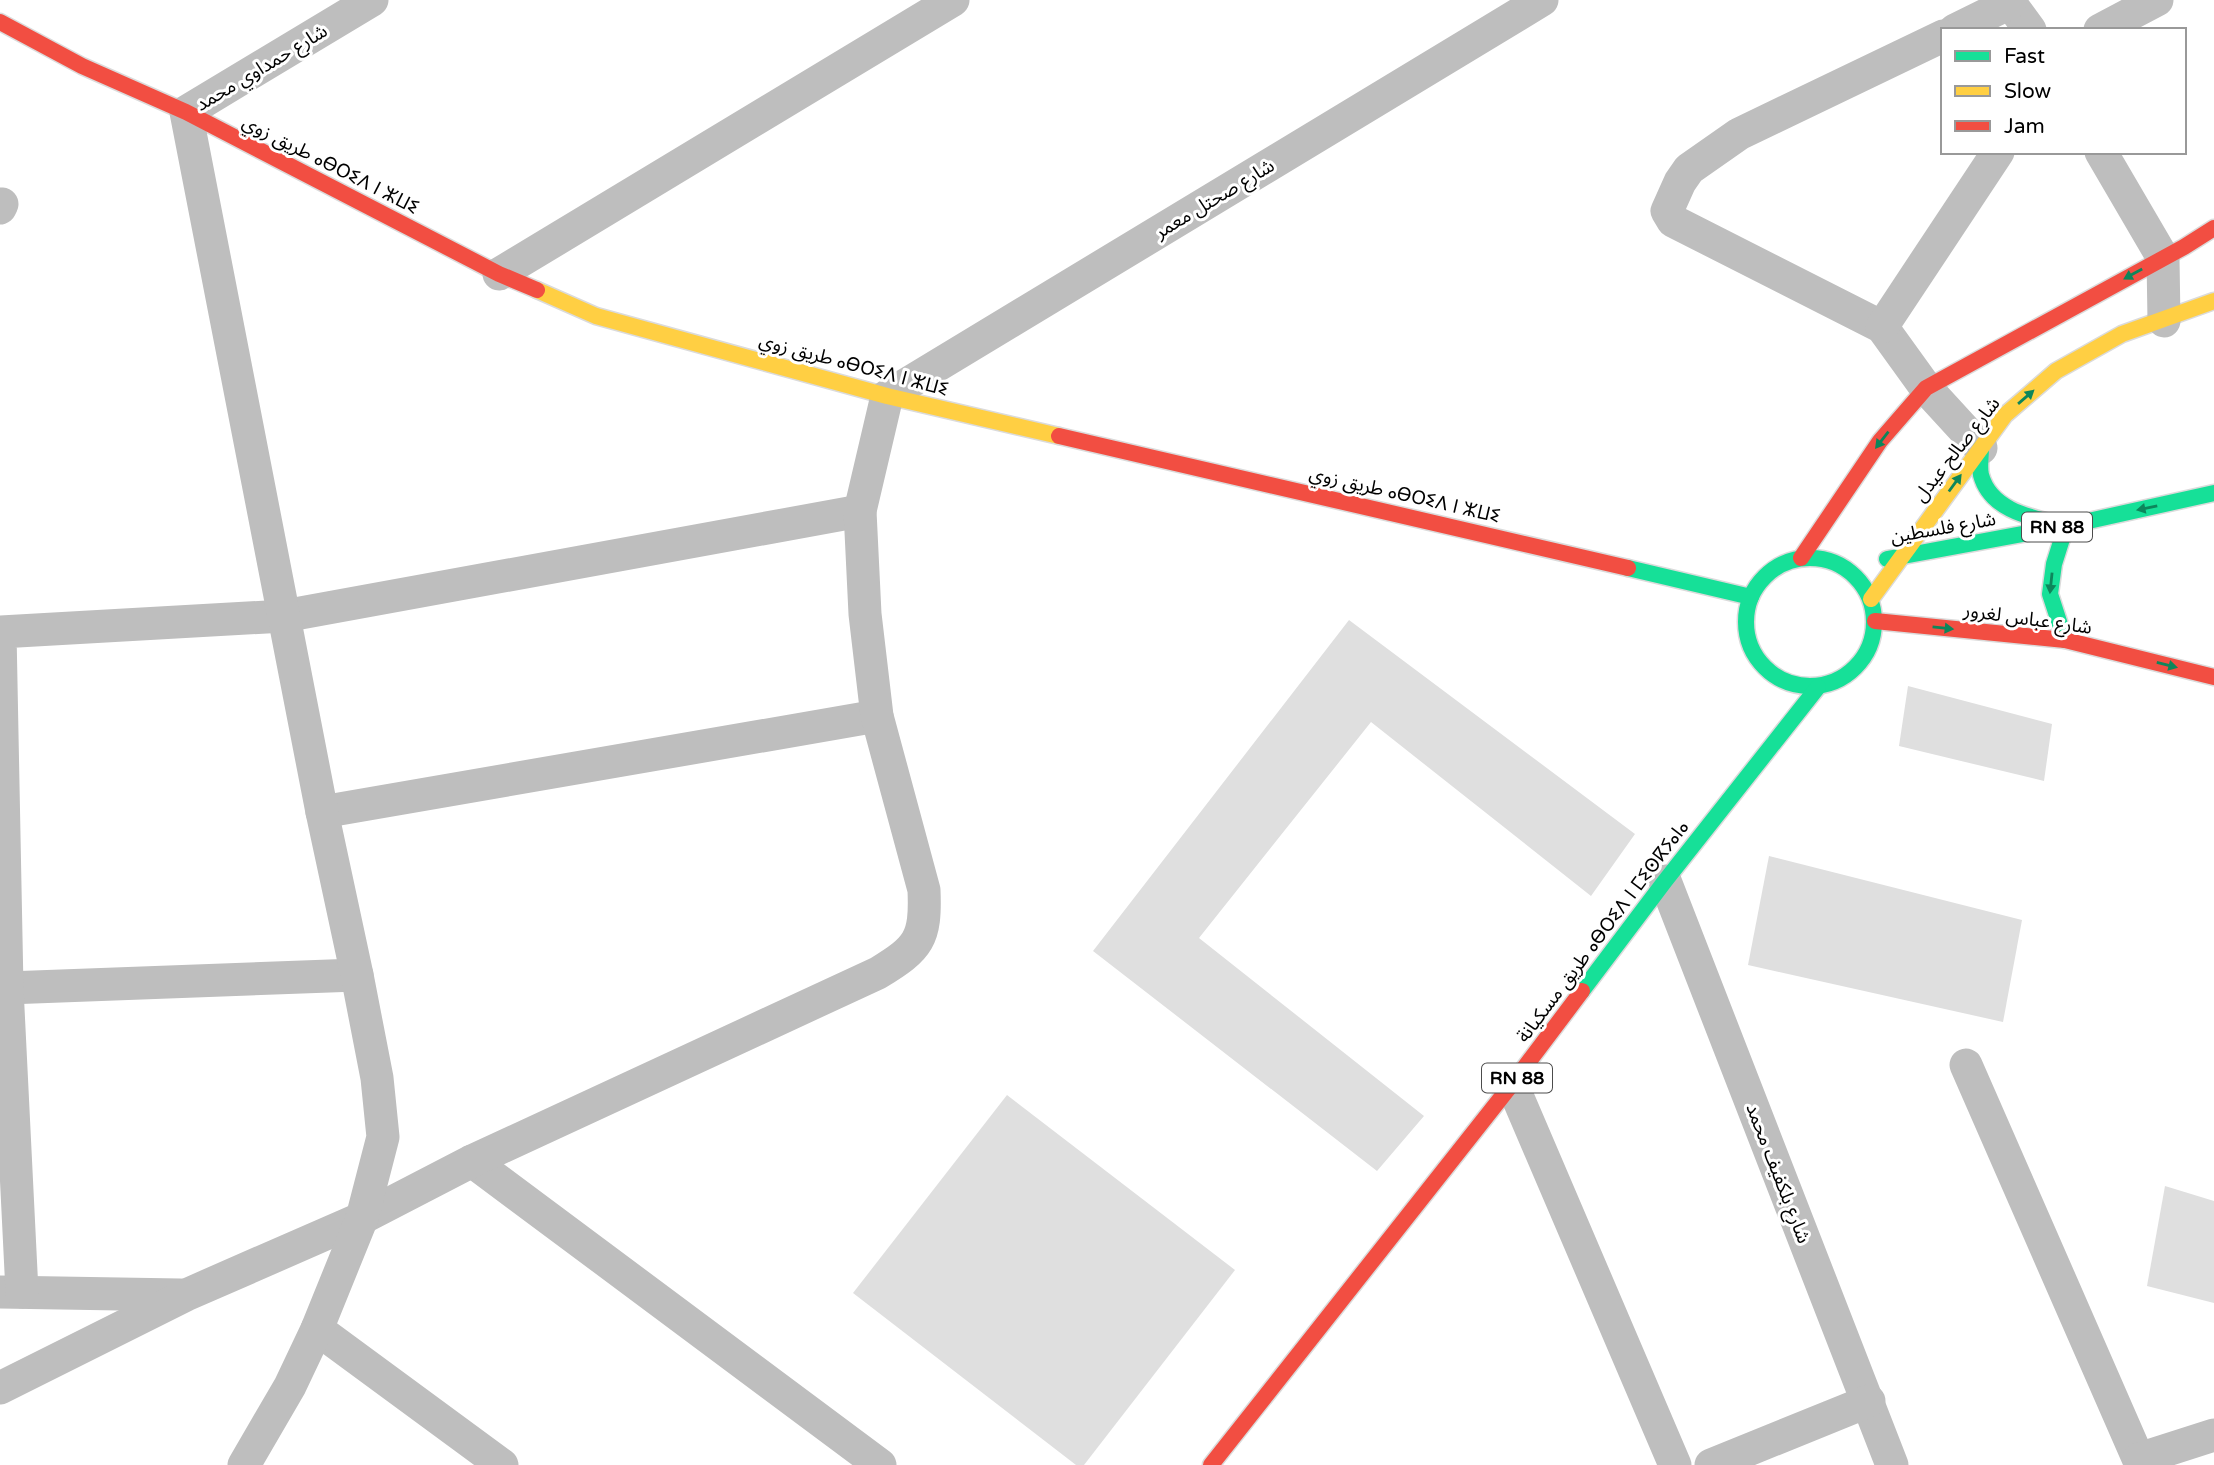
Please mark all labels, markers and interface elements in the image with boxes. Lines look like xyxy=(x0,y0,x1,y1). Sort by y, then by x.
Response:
street label: شارع حمداوي محمد xyxy=(192,20,333,119)
legend xyxy=(1941,28,2186,154)
text: Fast xyxy=(2004,44,2045,69)
text: Slow xyxy=(2004,79,2052,104)
street label: طريق زوي ⴰⴱⵔⵉⴷ ⵏ ⵣⵡⵉ xyxy=(237,111,422,222)
text: Jam xyxy=(2004,114,2045,139)
street label: شارع صحتل معمر xyxy=(1150,155,1279,245)
one-way arrow xyxy=(2124,268,2143,280)
street label: طريق زوي ⴰⴱⵔⵉⴷ ⵏ ⵣⵡⵉ xyxy=(756,329,951,404)
one-way arrow xyxy=(2017,389,2035,405)
street label: شارع صالح عيدل xyxy=(1909,393,2007,508)
one-way arrow xyxy=(1874,430,1889,448)
street label: طريق زوي ⴰⴱⵔⵉⴷ ⵏ ⵣⵡⵉ xyxy=(1306,462,1502,531)
one-way arrow xyxy=(1948,474,1962,492)
one-way arrow xyxy=(2136,503,2158,514)
street label: شارع فلسطين xyxy=(1889,508,1998,550)
road number: RN 88 xyxy=(2022,512,2092,542)
one-way arrow xyxy=(2045,572,2056,594)
street label: شارع عباس لغرور xyxy=(1961,599,2093,641)
one-way arrow xyxy=(1932,622,1954,633)
one-way arrow xyxy=(2156,660,2178,671)
street label: طريق مسكيانة ⴰⴱⵔⵉⴷ ⵏ ⵎⵉⵙⴽⵢⴰⵏⴰ xyxy=(1512,816,1693,1047)
road number: RN 88 xyxy=(1482,1064,1552,1092)
street label: شارع بلكفيف محمد xyxy=(1739,1100,1815,1247)

